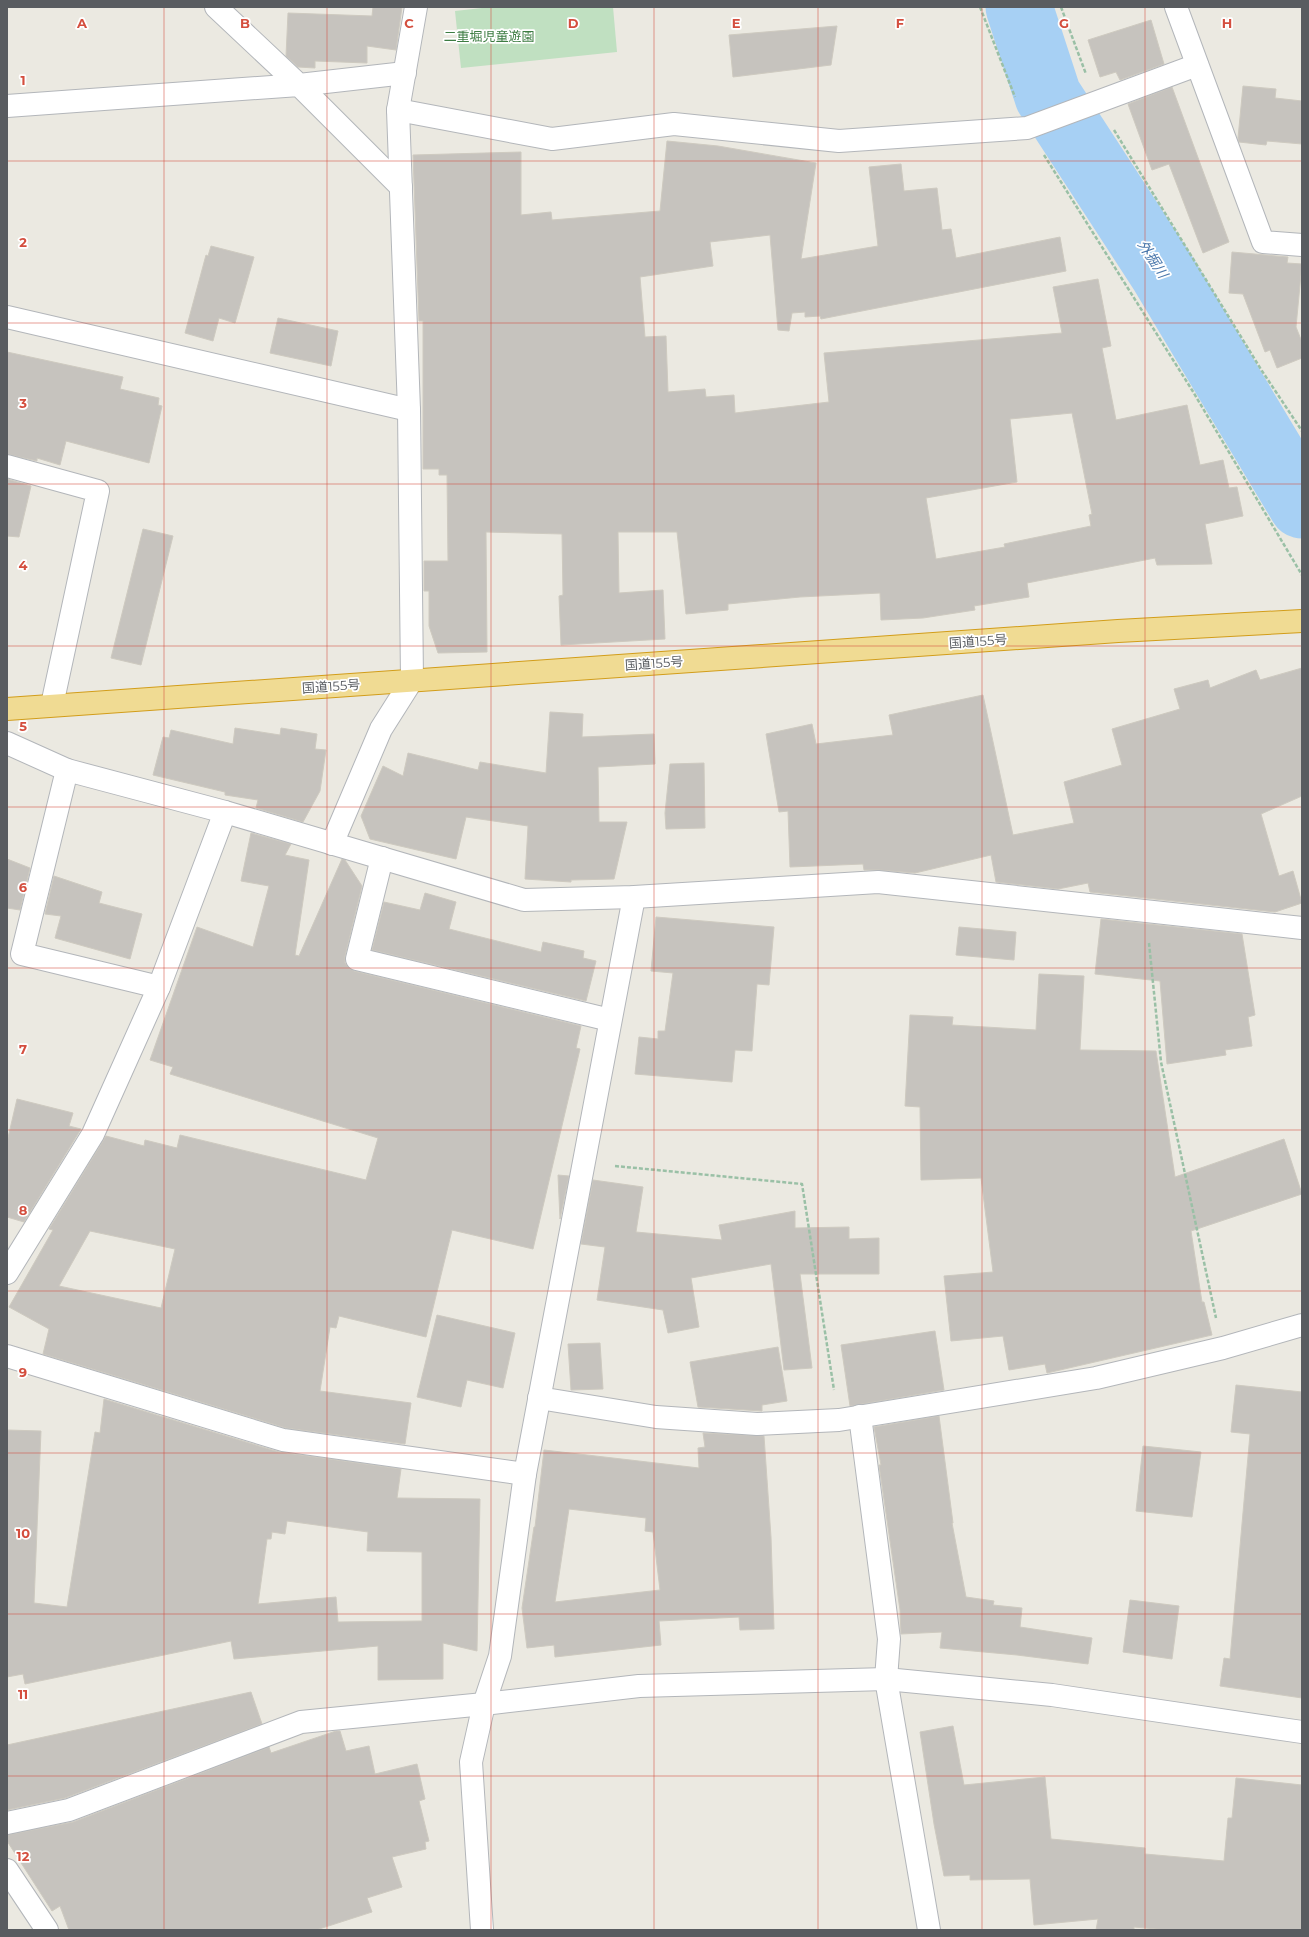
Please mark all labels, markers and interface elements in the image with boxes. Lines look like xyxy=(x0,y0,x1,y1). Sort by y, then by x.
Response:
text: A xyxy=(76,15,88,31)
text: B xyxy=(240,15,250,31)
text: C xyxy=(404,15,414,31)
text: D xyxy=(568,15,579,31)
text: E xyxy=(732,15,741,31)
text: F xyxy=(896,15,904,31)
text: G xyxy=(1059,15,1069,31)
text: H xyxy=(1222,15,1232,31)
park label: 二重堀児童遊園 xyxy=(443,28,535,44)
text: 1 xyxy=(20,72,26,88)
text: 2 xyxy=(19,234,27,250)
water label: 外掘川 xyxy=(1134,236,1173,283)
text: 3 xyxy=(18,395,27,411)
text: 4 xyxy=(19,557,28,573)
street label: 国道155号 xyxy=(948,631,1008,651)
street label: 国道155号 xyxy=(624,653,684,673)
street label: 国道155号 xyxy=(301,676,361,696)
text: 5 xyxy=(19,718,27,734)
text: 6 xyxy=(19,879,28,895)
text: 7 xyxy=(19,1041,27,1057)
text: 8 xyxy=(19,1202,28,1218)
text: 9 xyxy=(19,1364,27,1380)
text: 10 xyxy=(16,1525,30,1541)
text: 11 xyxy=(18,1686,28,1702)
text: 12 xyxy=(17,1848,30,1864)

